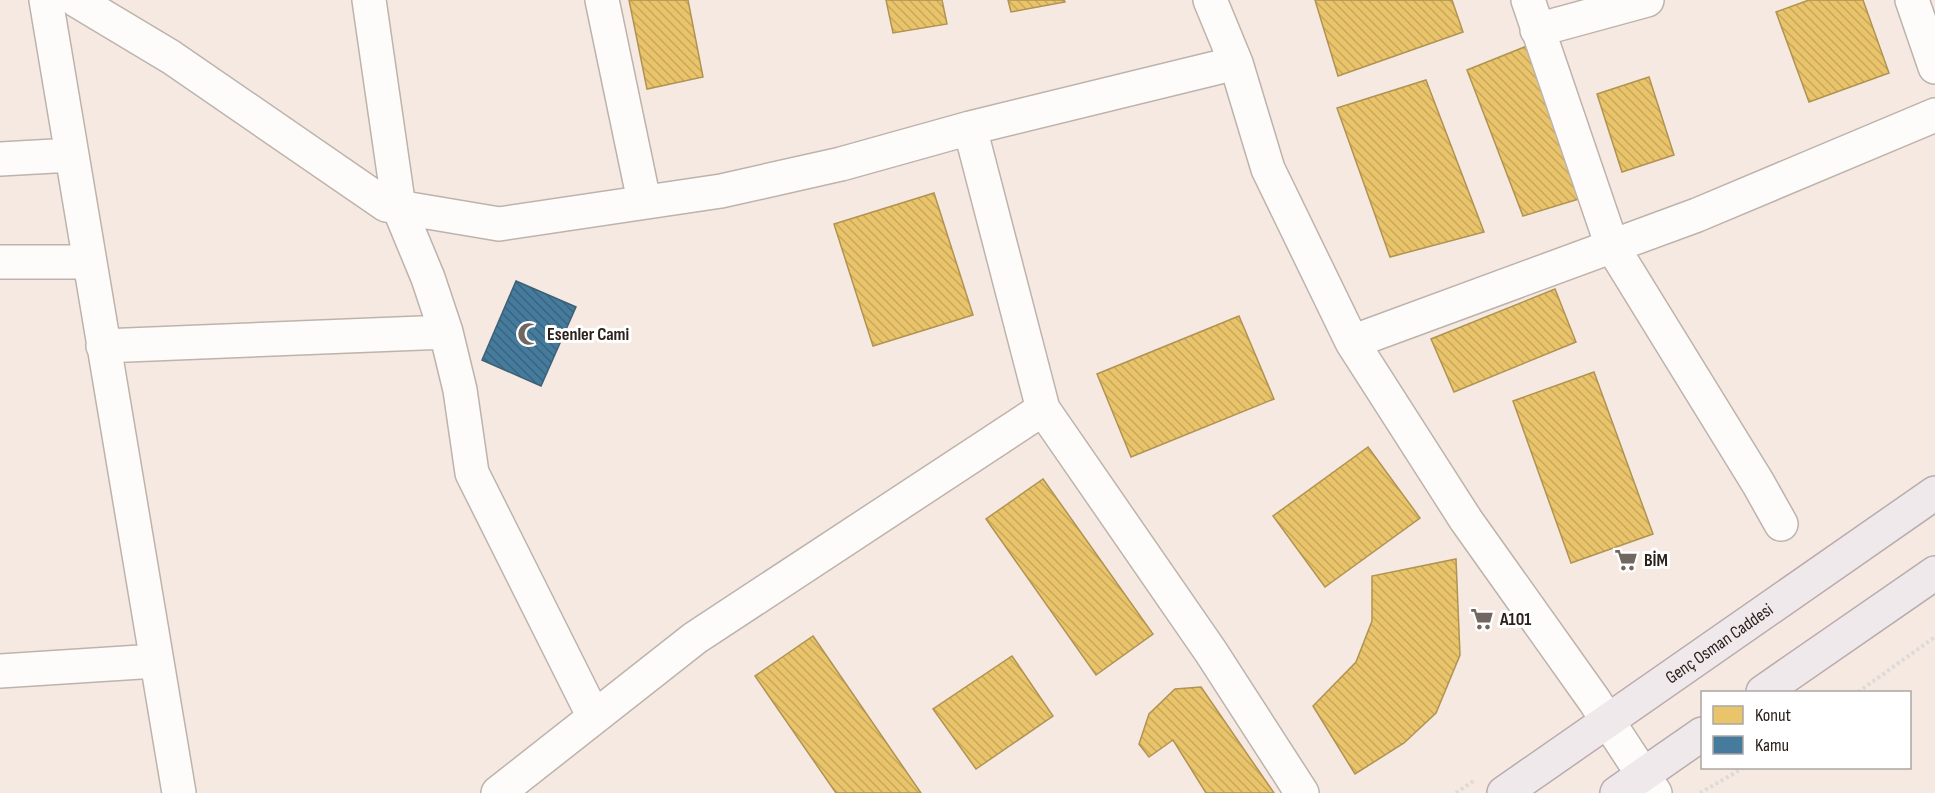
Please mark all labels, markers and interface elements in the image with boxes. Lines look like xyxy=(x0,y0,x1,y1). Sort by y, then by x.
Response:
mosque icon: Esenler Cami xyxy=(516,321,542,347)
place label: Esenler Cami xyxy=(547,324,629,345)
supermarket icon: BİM xyxy=(1613,547,1639,573)
place label: BİM xyxy=(1644,550,1668,571)
street label: Genç Osman Caddesi xyxy=(1662,599,1777,688)
supermarket icon: A101 xyxy=(1469,606,1495,632)
place label: A101 xyxy=(1499,609,1531,630)
legend xyxy=(1701,691,1911,769)
text: Konut xyxy=(1755,705,1792,726)
text: Kamu xyxy=(1755,735,1789,756)

